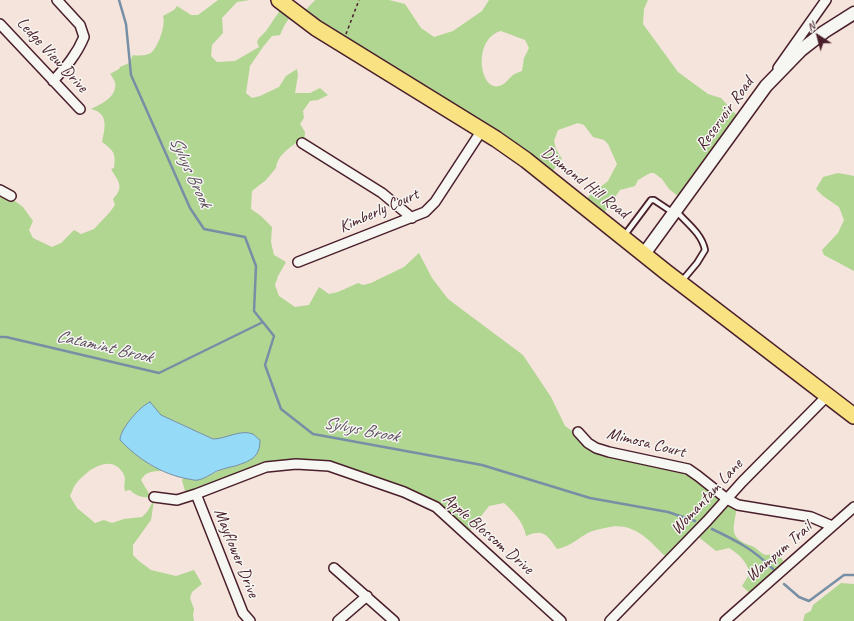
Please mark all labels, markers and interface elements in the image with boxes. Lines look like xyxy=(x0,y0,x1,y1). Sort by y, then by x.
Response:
street label: Ledge View Drive xyxy=(12,13,92,97)
north arrow xyxy=(798,16,838,56)
text: N xyxy=(804,19,818,34)
street label: Reservoir Road xyxy=(692,73,758,155)
water label: Sylvys Brook xyxy=(164,133,216,211)
street label: Diamond Hill Road xyxy=(537,143,633,223)
street label: Kimberly Court xyxy=(336,184,422,238)
water label: Catamint Brook xyxy=(54,326,154,368)
water label: Sylvys Brook xyxy=(322,412,400,448)
street label: Mimosa Court xyxy=(605,423,687,463)
street label: Womantam Lane xyxy=(667,455,747,539)
street label: Apple Blossom Drive xyxy=(438,489,538,579)
street label: Mayflower Drive xyxy=(209,506,263,600)
street label: Wampum Trail xyxy=(742,518,816,586)

